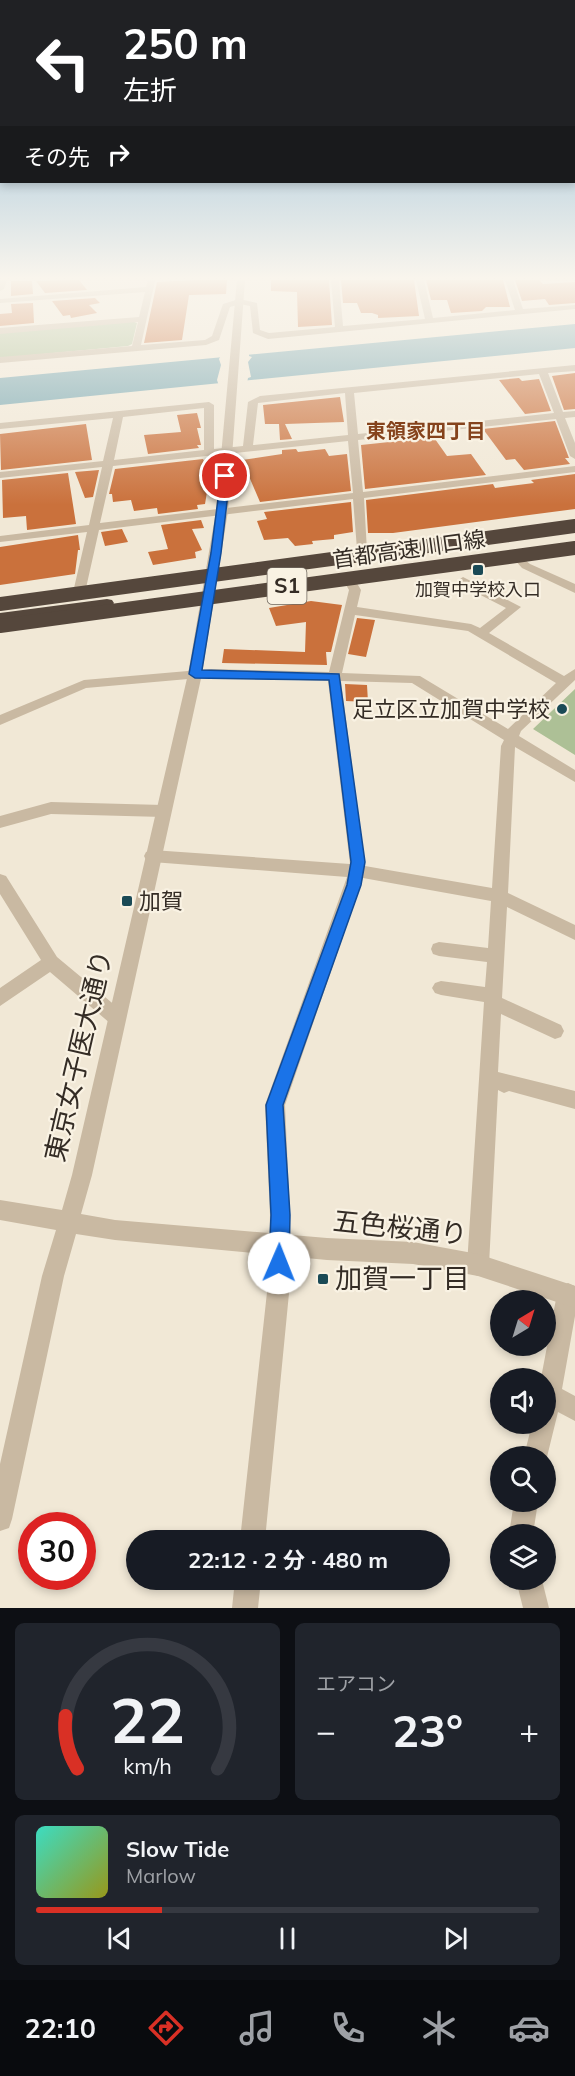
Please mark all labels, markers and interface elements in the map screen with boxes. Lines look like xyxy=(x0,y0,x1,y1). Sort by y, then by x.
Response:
text: 250 m xyxy=(123,17,248,70)
icon: left xyxy=(24,24,102,102)
text: 左折 xyxy=(123,73,177,107)
icon: right xyxy=(102,138,135,171)
text: その先 xyxy=(24,143,90,171)
district label: 東領家四丁目 xyxy=(366,418,486,443)
pin xyxy=(199,450,250,501)
icon: arrive xyxy=(208,459,241,492)
street label: 首都高速川口線 xyxy=(331,524,487,574)
marker: 加賀中学校入口 xyxy=(471,563,485,577)
road number: S1 xyxy=(268,568,306,604)
place label: 加賀中学校入口 xyxy=(415,578,541,601)
place label: 足立区立加賀中学校 xyxy=(352,695,550,723)
marker: 足立区立加賀中学校 xyxy=(555,702,569,716)
place label: 加賀 xyxy=(139,887,183,915)
marker: 加賀 xyxy=(120,894,134,908)
street label: 東京女子医大通り xyxy=(37,947,119,1165)
street label: 五色桜通り xyxy=(331,1203,469,1251)
position arrow xyxy=(247,1231,311,1295)
place label: 加賀一丁目 xyxy=(335,1261,470,1295)
marker: 加賀一丁目 xyxy=(316,1272,330,1286)
north arrow xyxy=(490,1290,556,1356)
map controls xyxy=(490,1290,556,1590)
button: sound xyxy=(490,1368,556,1434)
button: search xyxy=(490,1446,556,1512)
speed limit sign: 30 xyxy=(18,1512,96,1590)
button: layers xyxy=(490,1524,556,1590)
text: 22:12 · 2 分 · 480 m xyxy=(188,1546,388,1574)
text: エアコン xyxy=(316,1671,396,1696)
text: 22 xyxy=(110,1680,185,1759)
text: 23° xyxy=(392,1702,463,1758)
text: − xyxy=(316,1710,336,1751)
text: + xyxy=(519,1710,539,1751)
text: km/h xyxy=(123,1752,172,1779)
text: Slow Tide xyxy=(126,1835,229,1863)
text: Marlow xyxy=(126,1863,196,1888)
icon: previous xyxy=(103,1922,136,1955)
icon: pause xyxy=(271,1922,304,1955)
icon: next xyxy=(439,1922,472,1955)
icon: directions xyxy=(145,2007,187,2049)
icon: music xyxy=(236,2007,278,2049)
icon: phone xyxy=(327,2007,369,2049)
icon: climate xyxy=(418,2007,460,2049)
icon: car xyxy=(508,2007,550,2049)
text: 22:10 xyxy=(24,2011,96,2045)

